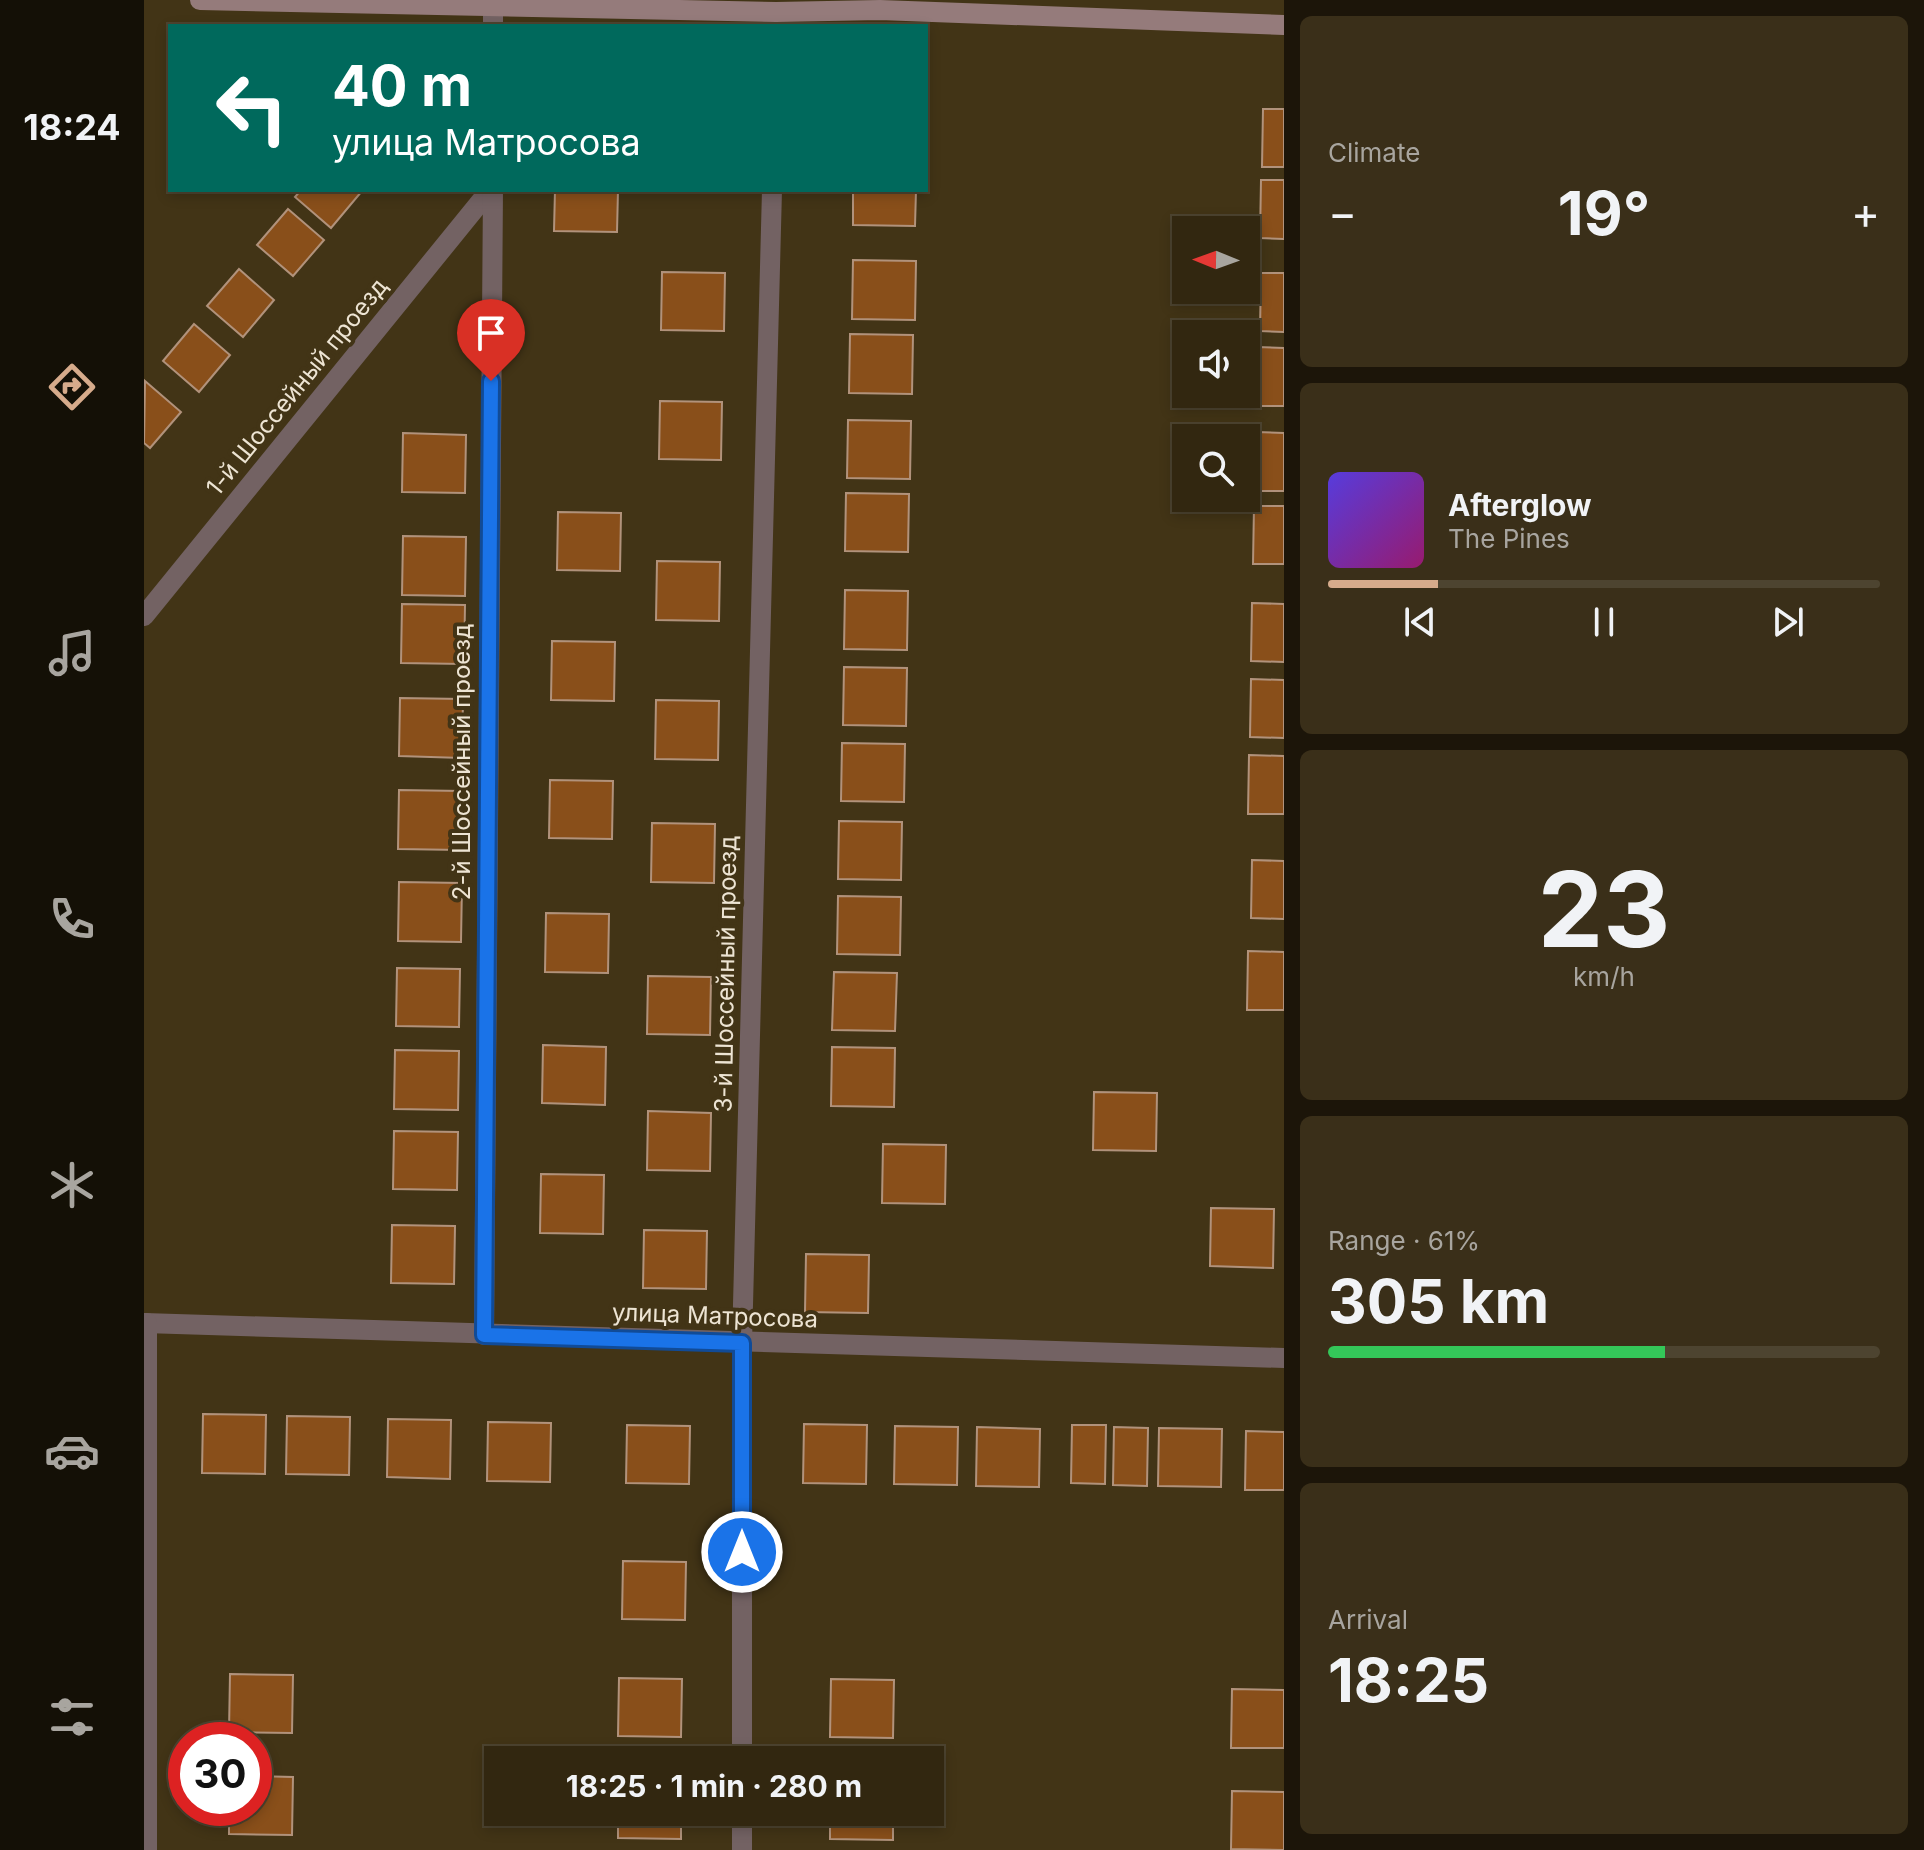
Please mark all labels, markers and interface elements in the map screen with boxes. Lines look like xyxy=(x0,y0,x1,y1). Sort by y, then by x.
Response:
text: 40 m xyxy=(332,52,472,120)
icon: left xyxy=(200,56,304,160)
text: 18:24 xyxy=(23,105,121,149)
text: улица Матросова xyxy=(332,120,641,164)
text: Climate xyxy=(1328,137,1420,168)
text: 19° xyxy=(1558,177,1650,249)
text: − xyxy=(1328,186,1357,240)
text: + xyxy=(1851,186,1880,240)
north arrow xyxy=(1172,216,1260,304)
map controls xyxy=(1172,216,1260,512)
street label: 1-й Шоссейный проезд xyxy=(200,272,393,501)
pin xyxy=(457,299,525,381)
icon: arrive xyxy=(469,311,513,355)
button: sound xyxy=(1172,320,1260,408)
icon: directions xyxy=(44,359,100,415)
button: search xyxy=(1172,424,1260,512)
text: Afterglow xyxy=(1448,487,1592,523)
text: The Pines xyxy=(1448,523,1570,554)
icon: previous xyxy=(1398,600,1442,644)
icon: pause xyxy=(1582,600,1626,644)
icon: next xyxy=(1766,600,1810,644)
street label: 2-й Шоссейный проезд xyxy=(447,624,476,900)
icon: music xyxy=(44,625,100,681)
street label: 3-й Шоссейный проезд xyxy=(709,835,742,1113)
text: 23 xyxy=(1538,846,1670,972)
icon: phone xyxy=(44,891,100,947)
text: km/h xyxy=(1573,961,1635,992)
icon: climate xyxy=(44,1157,100,1213)
text: Range · 61% xyxy=(1328,1225,1480,1256)
text: 305 km xyxy=(1328,1265,1549,1337)
street label: улица Матросова xyxy=(612,1297,818,1334)
icon: car xyxy=(44,1423,100,1479)
position arrow xyxy=(700,1510,784,1594)
text: Arrival xyxy=(1328,1604,1408,1635)
text: 18:25 xyxy=(1328,1644,1489,1716)
icon: filters xyxy=(44,1689,100,1745)
speed limit sign: 30 xyxy=(168,1722,272,1826)
text: 18:25 · 1 min · 280 m xyxy=(566,1768,862,1804)

